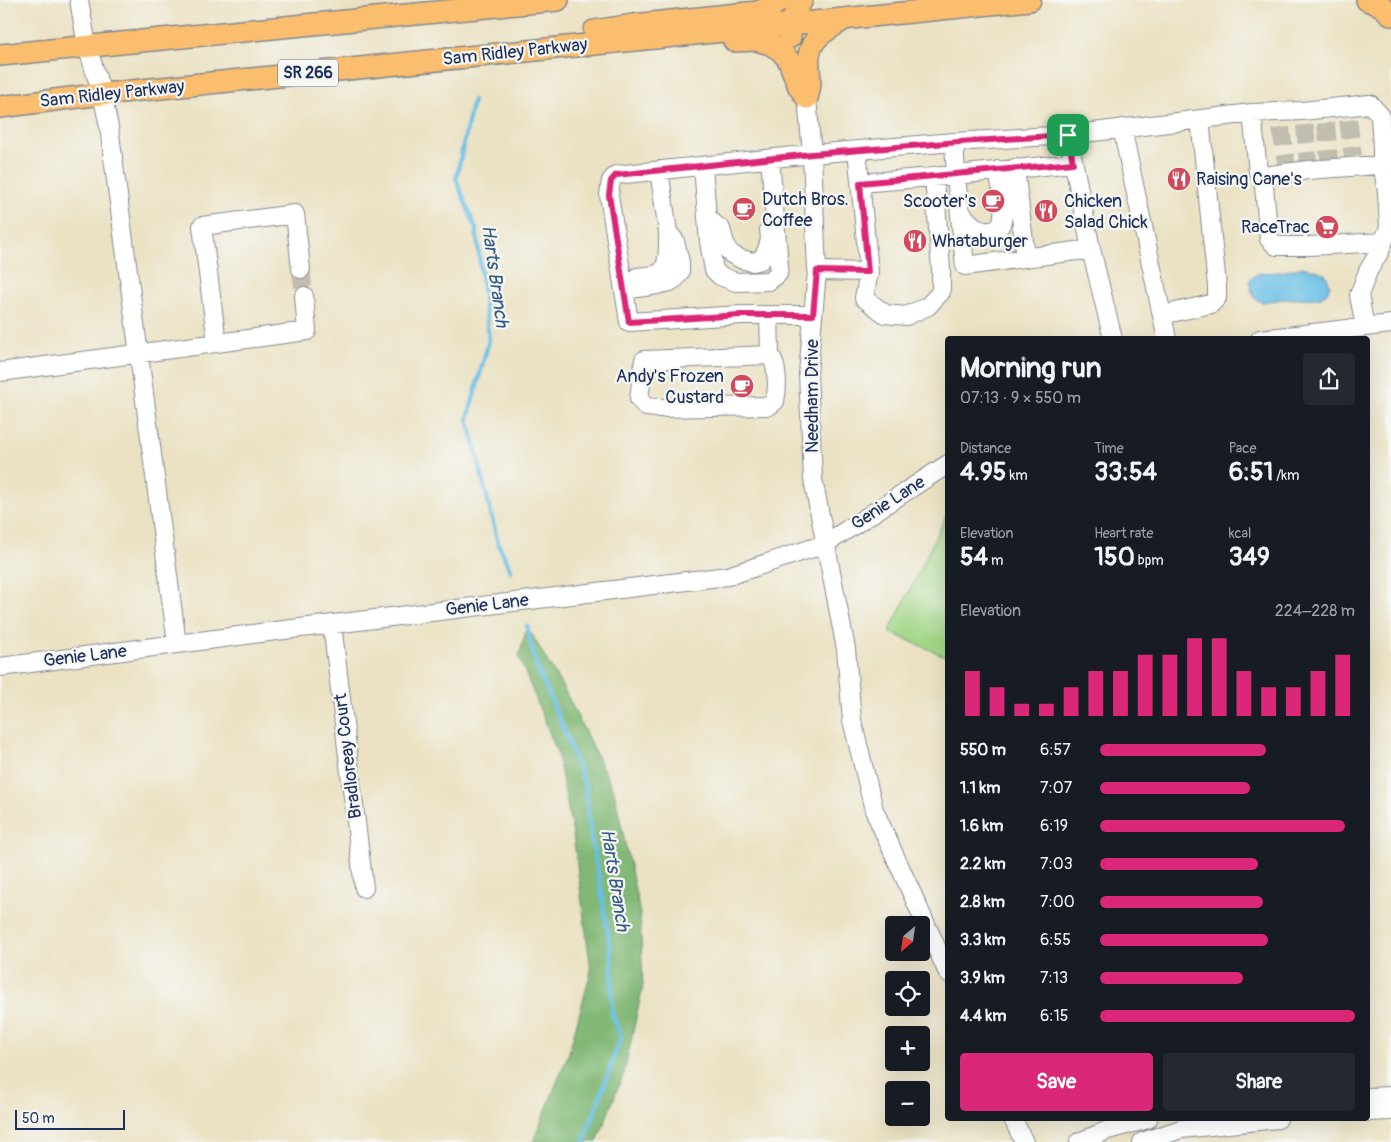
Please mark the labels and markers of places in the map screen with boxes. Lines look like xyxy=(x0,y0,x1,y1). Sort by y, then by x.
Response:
pin xyxy=(1047,114,1089,156)
restaurant icon: Raising Cane's xyxy=(1166,166,1192,192)
place label: Raising Cane's xyxy=(1196,168,1302,191)
place label: Dutch Bros. Coffee xyxy=(762,188,849,232)
cafe icon: Scooter's xyxy=(980,188,1006,214)
place label: Scooter's xyxy=(903,190,976,213)
place label: Chicken Salad Chick xyxy=(1064,190,1148,234)
cafe icon: Dutch Bros. Coffee xyxy=(731,196,757,222)
restaurant icon: Chicken Salad Chick xyxy=(1033,198,1059,224)
supermarket icon: RaceTrac xyxy=(1314,214,1340,240)
place label: RaceTrac xyxy=(1241,216,1310,239)
restaurant icon: Whataburger xyxy=(902,228,928,254)
place label: Whataburger xyxy=(932,230,1029,253)
place label: Andy's Frozen Custard xyxy=(616,365,724,409)
cafe icon: Andy's Frozen Custard xyxy=(729,373,755,399)

